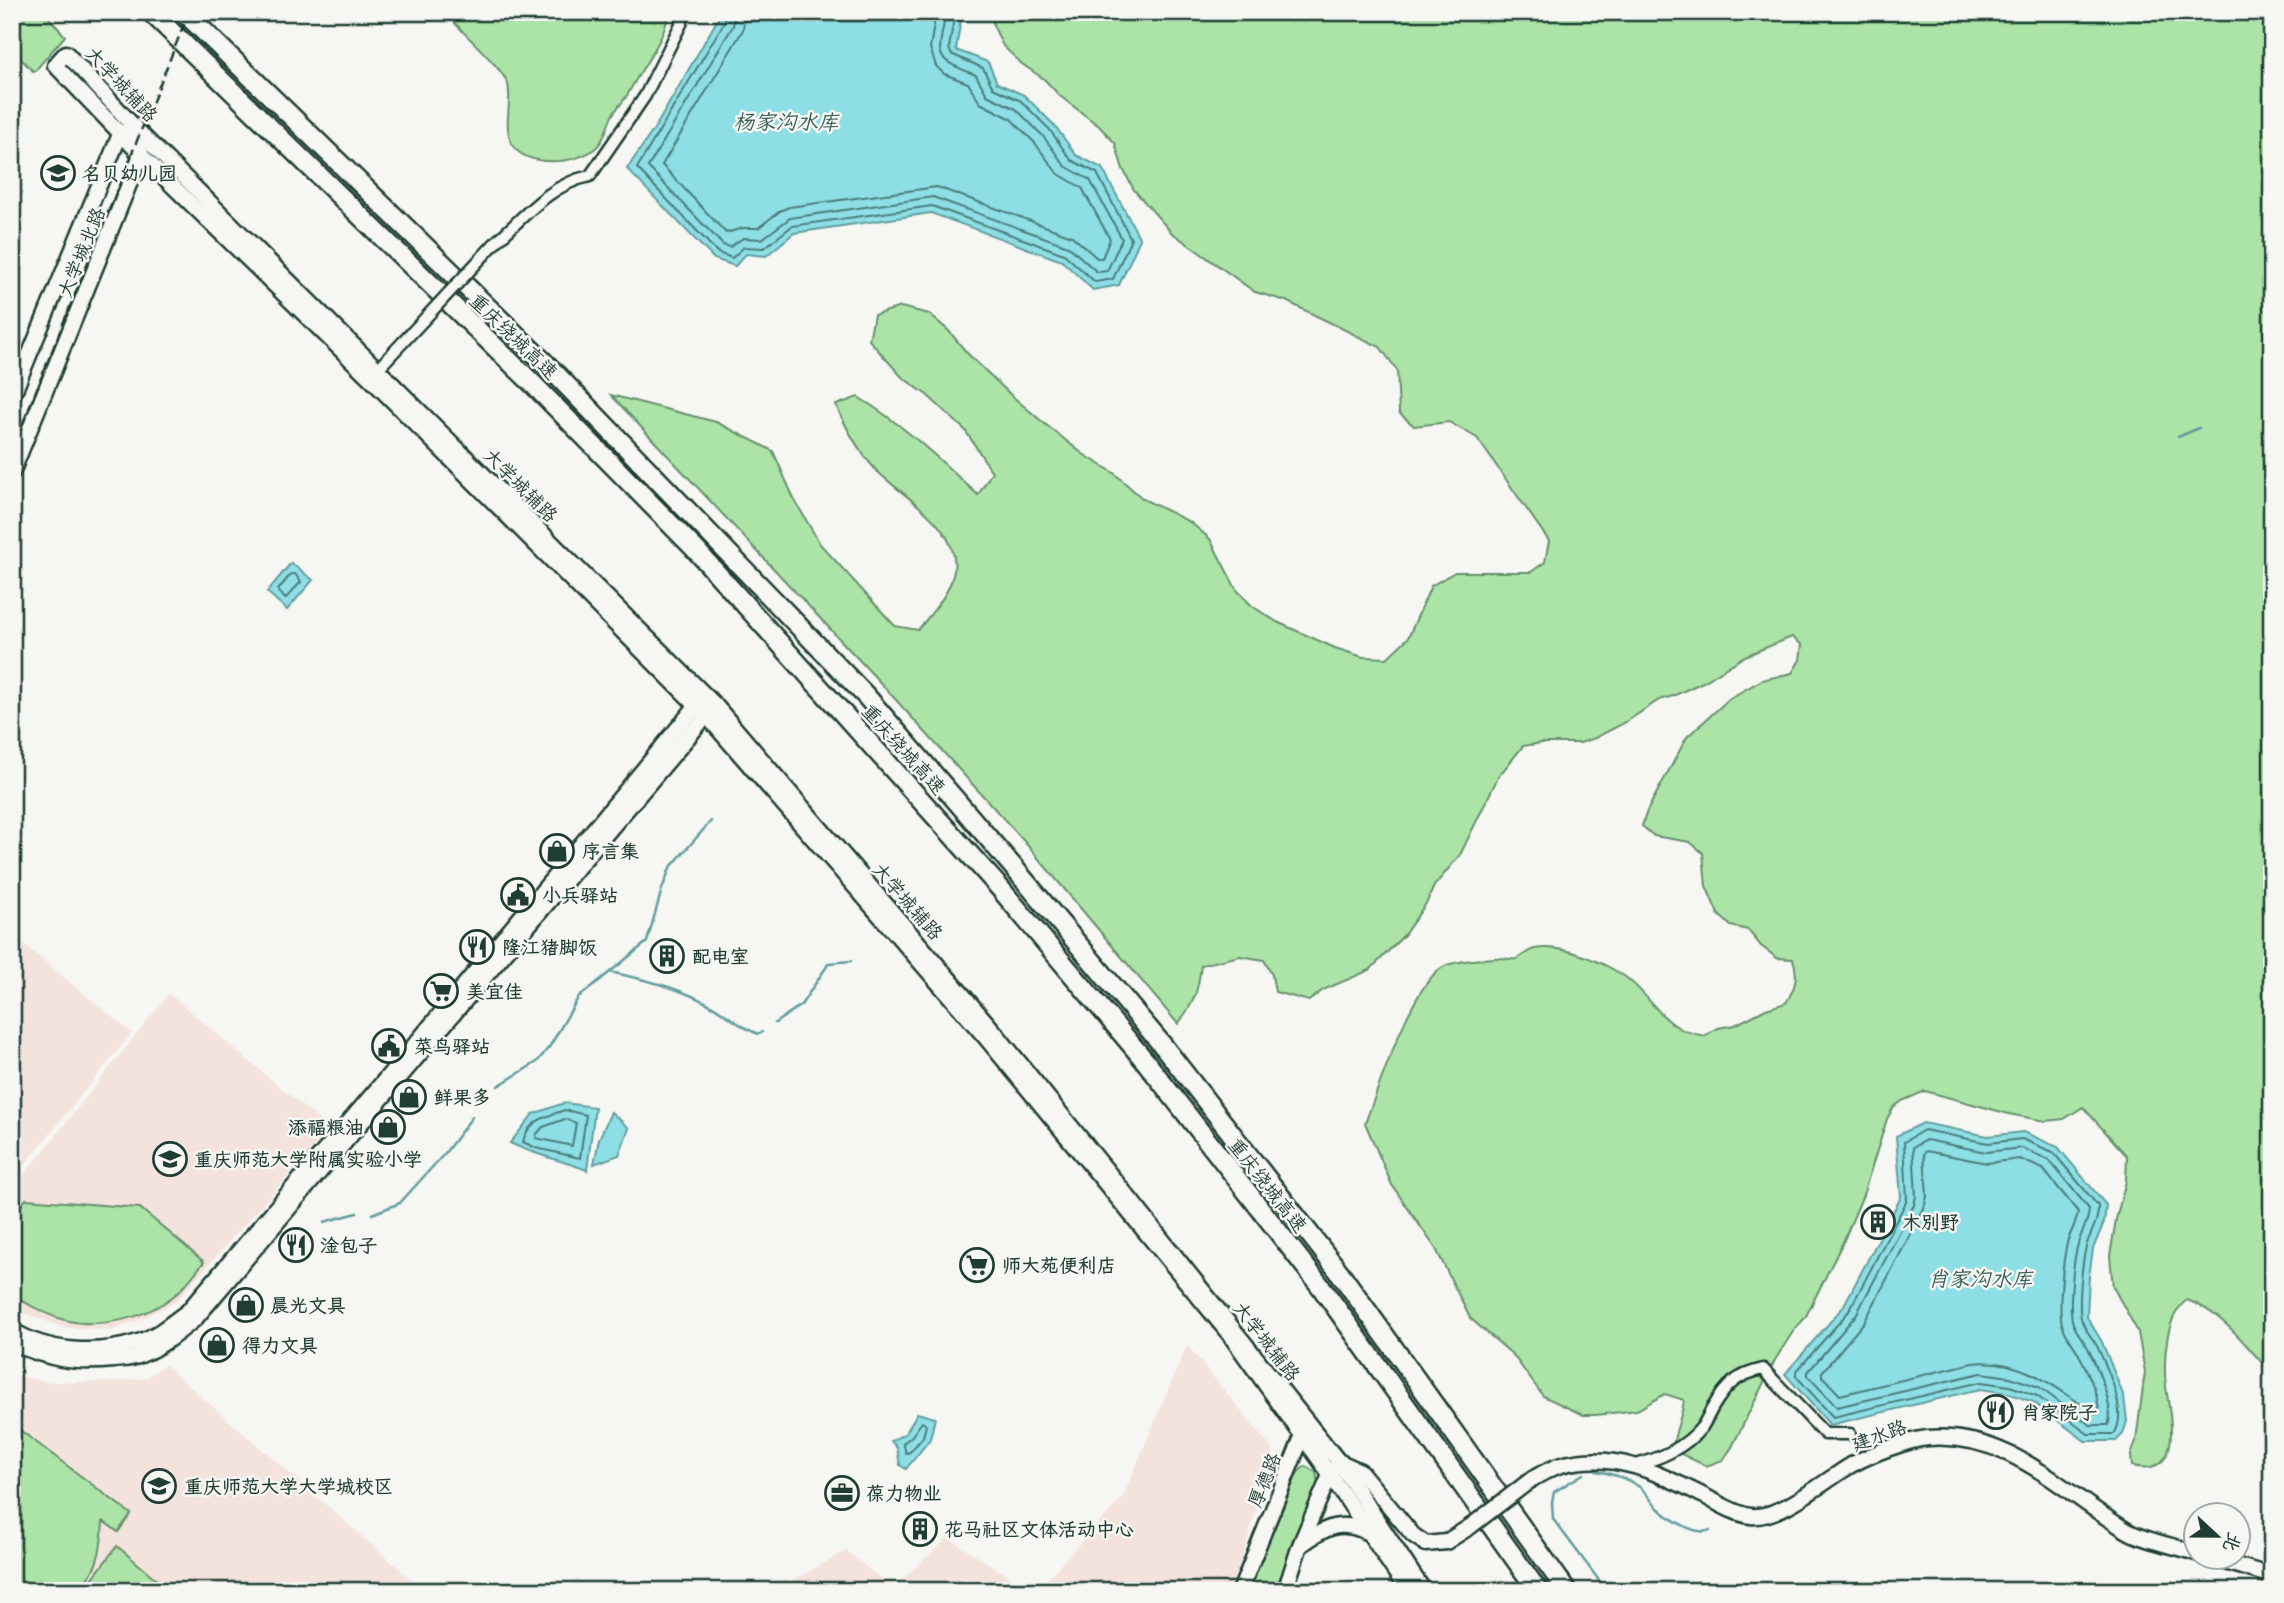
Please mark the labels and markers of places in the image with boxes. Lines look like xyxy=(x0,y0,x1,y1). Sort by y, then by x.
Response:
school or university icon: 名贝幼儿园 xyxy=(39,154,77,192)
place label: 名贝幼儿园 xyxy=(82,163,177,186)
shop icon: 序言集 xyxy=(538,832,576,870)
place label: 序言集 xyxy=(582,841,639,864)
public building icon: 小兵驿站 xyxy=(499,876,537,914)
place label: 小兵驿站 xyxy=(542,885,618,908)
restaurant icon: 隆江猪脚饭 xyxy=(458,928,496,966)
place label: 隆江猪脚饭 xyxy=(502,937,597,960)
building icon: 配电室 xyxy=(648,937,686,975)
place label: 配电室 xyxy=(692,946,749,969)
supermarket icon: 美宜佳 xyxy=(422,972,460,1010)
place label: 美宜佳 xyxy=(466,981,523,1004)
public building icon: 菜鸟驿站 xyxy=(370,1027,408,1065)
place label: 菜鸟驿站 xyxy=(414,1036,490,1059)
shop icon: 鲜果多 xyxy=(390,1078,428,1116)
place label: 鲜果多 xyxy=(434,1087,491,1110)
shop icon: 添福粮油 xyxy=(369,1108,407,1146)
place label: 添福粮油 xyxy=(288,1117,364,1140)
school or university icon: 重庆师范大学附属实验小学 xyxy=(151,1140,189,1178)
place label: 重庆师范大学附属实验小学 xyxy=(194,1149,422,1172)
building icon: 木别野 xyxy=(1859,1203,1897,1241)
place label: 木别野 xyxy=(1902,1212,1959,1235)
restaurant icon: 淦包子 xyxy=(277,1226,315,1264)
place label: 淦包子 xyxy=(320,1235,377,1258)
supermarket icon: 师大苑便利店 xyxy=(958,1246,996,1284)
place label: 师大苑便利店 xyxy=(1002,1255,1116,1278)
shop icon: 晨光文具 xyxy=(227,1286,265,1324)
place label: 晨光文具 xyxy=(270,1295,346,1318)
shop icon: 得力文具 xyxy=(198,1326,236,1364)
place label: 得力文具 xyxy=(242,1335,318,1358)
restaurant icon: 肖家院子 xyxy=(1977,1393,2015,1431)
place label: 肖家院子 xyxy=(2021,1402,2097,1425)
school or university icon: 重庆师范大学大学城校区 xyxy=(140,1467,178,1505)
office icon: 葆力物业 xyxy=(823,1474,861,1512)
place label: 重庆师范大学大学城校区 xyxy=(184,1476,393,1499)
place label: 葆力物业 xyxy=(866,1483,942,1506)
building icon: 花马社区文体活动中心 xyxy=(901,1510,939,1548)
place label: 花马社区文体活动中心 xyxy=(944,1519,1134,1542)

